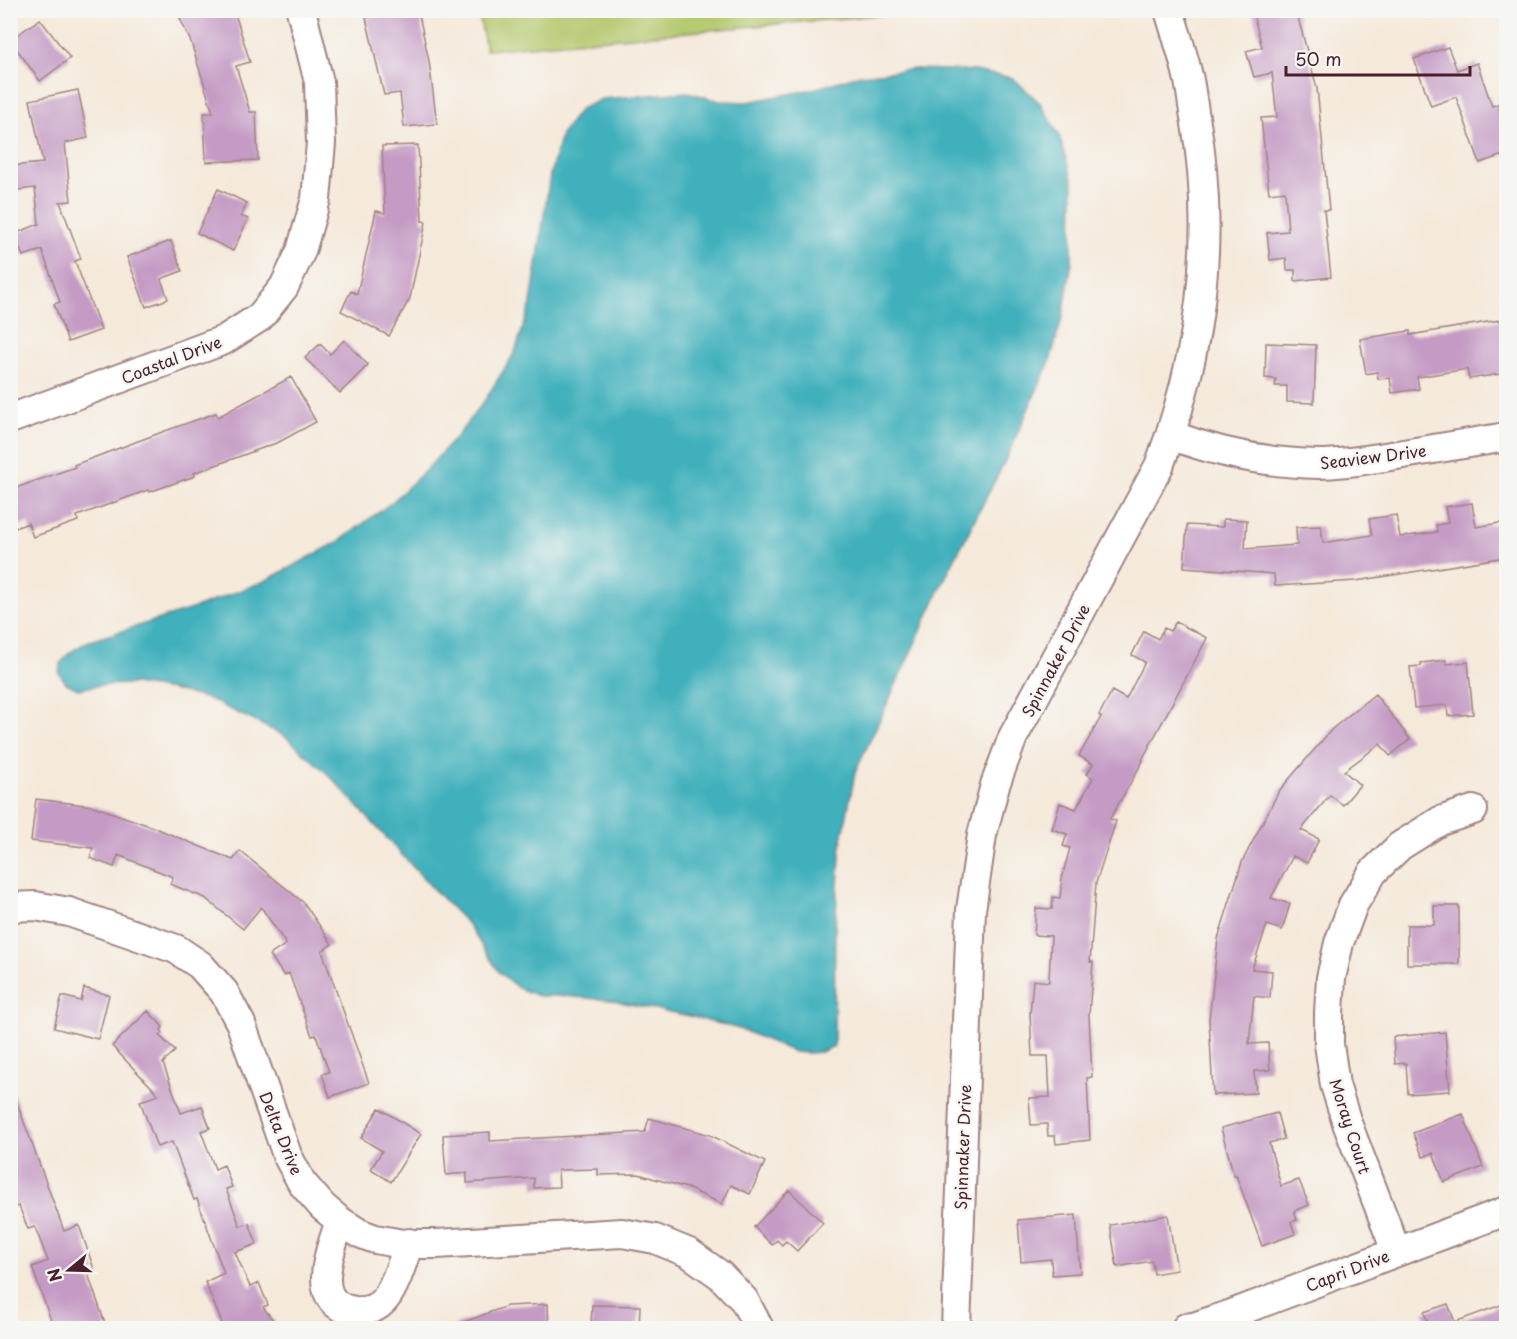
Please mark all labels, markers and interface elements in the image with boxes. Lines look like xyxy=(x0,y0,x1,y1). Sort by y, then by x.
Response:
scale bar xyxy=(1286,39,1470,77)
text: 50 m xyxy=(1295,45,1342,72)
street label: Coastal Drive xyxy=(117,329,225,389)
street label: Seaview Drive xyxy=(1319,438,1427,474)
street label: Spinnaker Drive xyxy=(1015,599,1095,721)
street label: Moray Court xyxy=(1324,1075,1378,1177)
street label: Spinnaker Drive xyxy=(948,1084,976,1210)
street label: Delta Drive xyxy=(254,1088,310,1178)
north arrow xyxy=(39,1240,99,1300)
street label: Capri Drive xyxy=(1302,1243,1392,1297)
text: N xyxy=(40,1265,67,1285)

